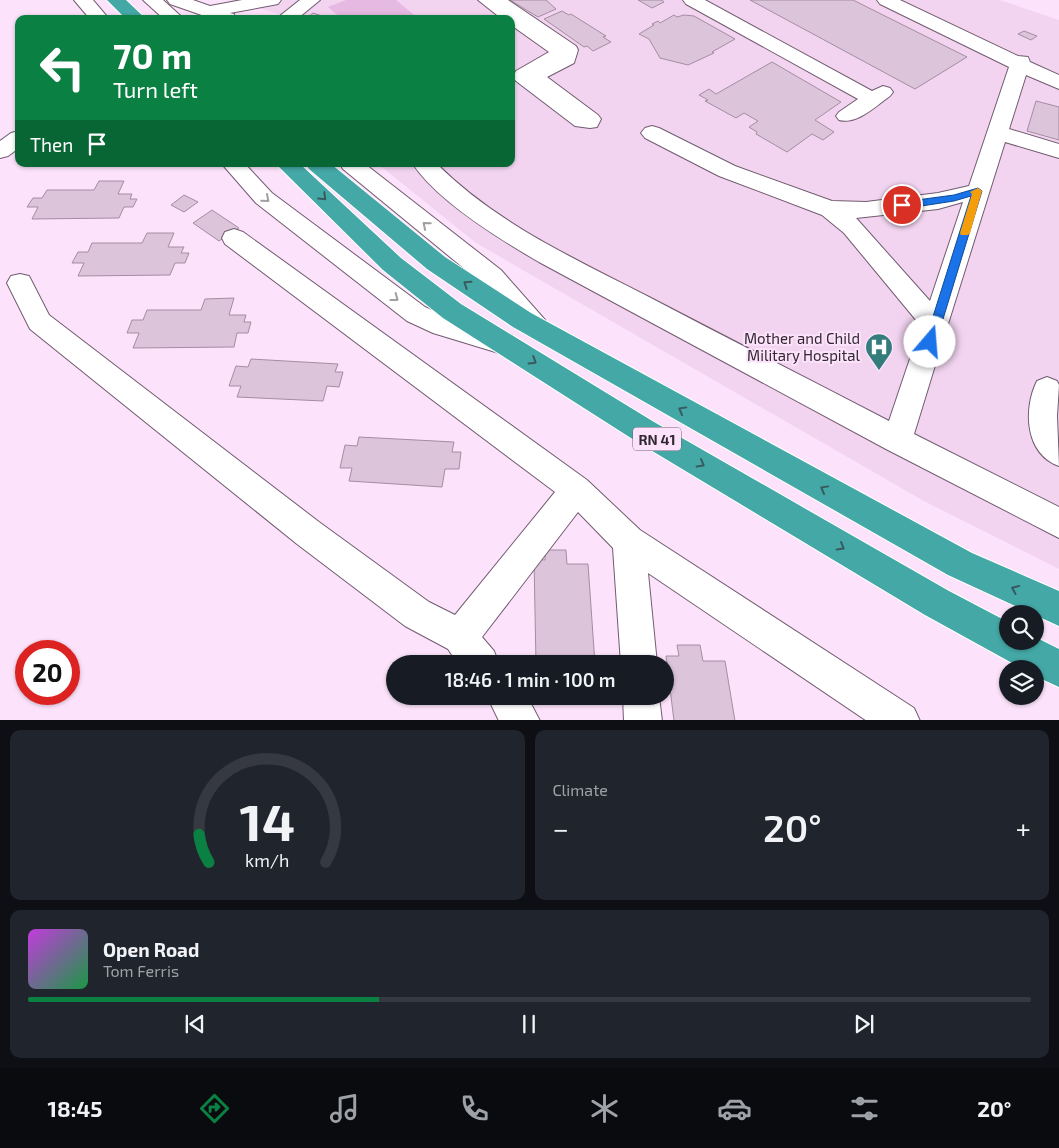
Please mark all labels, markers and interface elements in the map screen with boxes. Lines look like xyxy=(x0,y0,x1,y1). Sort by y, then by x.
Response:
text: 70 m xyxy=(113,34,192,76)
icon: left xyxy=(30,35,95,100)
text: Turn left xyxy=(113,76,198,102)
icon: arrive xyxy=(83,130,111,158)
text: Then xyxy=(30,133,73,156)
pin xyxy=(881,184,923,226)
one-way arrow xyxy=(317,191,326,200)
icon: arrive xyxy=(888,191,916,219)
one-way arrow xyxy=(261,194,270,203)
one-way arrow xyxy=(422,222,431,231)
one-way arrow xyxy=(463,281,473,290)
one-way arrow xyxy=(389,293,398,301)
position arrow xyxy=(903,315,955,367)
place label: Mother and Child Military Hospital xyxy=(744,329,861,364)
hospital icon: Mother and Child Military Hospital xyxy=(864,332,894,371)
one-way arrow xyxy=(527,355,536,365)
one-way arrow xyxy=(679,406,688,416)
road number: RN 41 xyxy=(633,428,681,450)
one-way arrow xyxy=(696,458,705,468)
one-way arrow xyxy=(821,485,830,495)
one-way arrow xyxy=(836,540,845,550)
one-way arrow xyxy=(1011,585,1020,595)
map controls xyxy=(999,605,1044,705)
button: search xyxy=(999,605,1044,650)
speed limit sign: 20 xyxy=(15,640,80,705)
button: layers xyxy=(999,660,1044,705)
text: 18:46 · 1 min · 100 m xyxy=(445,668,615,691)
text: Climate xyxy=(553,780,608,799)
text: 14 xyxy=(239,789,295,851)
text: 20° xyxy=(763,804,822,850)
text: − xyxy=(553,811,569,845)
text: + xyxy=(1016,811,1031,845)
text: km/h xyxy=(245,849,289,871)
text: Open Road xyxy=(103,938,199,961)
text: Tom Ferris xyxy=(103,961,179,980)
icon: previous xyxy=(181,1010,209,1038)
icon: pause xyxy=(515,1010,543,1038)
icon: next xyxy=(850,1010,878,1038)
icon: directions xyxy=(197,1091,232,1126)
icon: music xyxy=(327,1091,362,1126)
icon: phone xyxy=(457,1091,492,1126)
icon: climate xyxy=(587,1091,622,1126)
icon: car xyxy=(717,1091,752,1126)
icon: filters xyxy=(847,1091,882,1126)
text: 18:45 xyxy=(47,1095,103,1121)
text: 20° xyxy=(977,1095,1011,1121)

